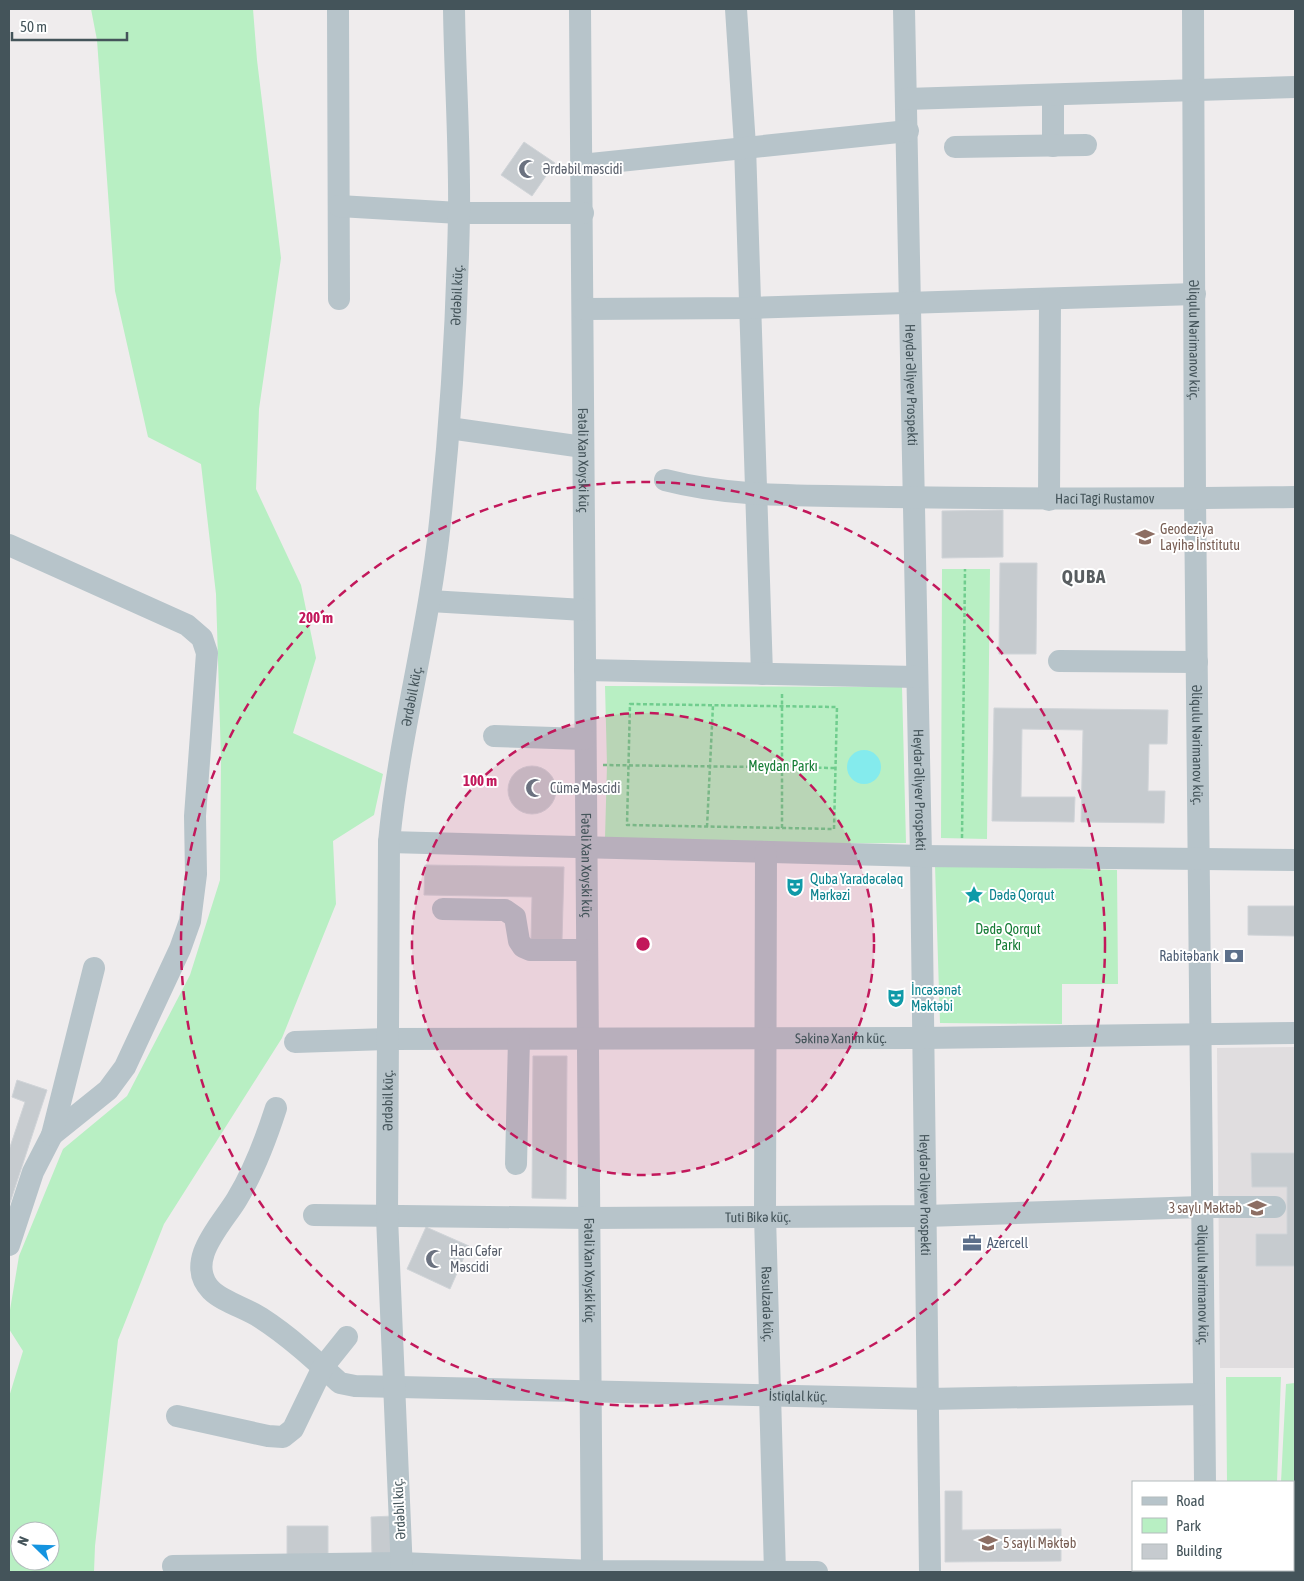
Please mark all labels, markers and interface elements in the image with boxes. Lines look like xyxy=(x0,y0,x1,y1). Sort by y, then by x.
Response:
scale bar xyxy=(12,10,128,42)
text: 50 m xyxy=(20,18,47,35)
mosque icon: Ərdəbil məscidi xyxy=(517,158,539,180)
place label: Ərdəbil məscidi xyxy=(543,161,623,177)
street label: Ərdəbil küç. xyxy=(447,265,466,326)
street label: Əliqulu Nərimanov küç. xyxy=(1186,280,1203,400)
street label: Heydər Əliyev Prospekti xyxy=(902,324,921,446)
street label: Fətəli Xan Xoyski küç xyxy=(575,408,592,513)
street label: Haci Tagi Rustamov xyxy=(1055,490,1155,507)
place label: Geodeziya Layihə İnstitutu xyxy=(1160,521,1240,553)
school or university icon: Geodeziya Layihə İnstitutu xyxy=(1134,526,1156,548)
district label: QUBA xyxy=(1062,565,1106,587)
text: 200 m xyxy=(299,609,333,626)
street label: Ərdəbil küç. xyxy=(398,665,425,727)
street label: Əliqulu Nərimanov küç. xyxy=(1189,685,1206,805)
street label: Heydər Əliyev Prospekti xyxy=(910,729,929,851)
park label: Meydan Parkı xyxy=(748,758,818,774)
text: 100 m xyxy=(463,772,497,789)
mosque icon: Cümə Məscidi xyxy=(524,777,546,799)
place label: Cümə Məscidi xyxy=(550,780,620,796)
street label: Fətəli Xan Xoyski küç xyxy=(578,813,595,918)
place label: Quba Yaradəcələq Mərkəzi xyxy=(810,871,903,903)
theatre icon: Quba Yaradəcələq Mərkəzi xyxy=(784,876,806,898)
place icon: Dədə Qorqut xyxy=(963,884,985,906)
place label: Dədə Qorqut xyxy=(989,887,1054,903)
park label: Dədə Qorqut Parkı xyxy=(975,921,1041,953)
centre of rings xyxy=(634,935,652,953)
bank icon: Rabitəbank xyxy=(1223,945,1245,967)
place label: Rabitəbank xyxy=(1159,948,1219,964)
place label: İncəsənət Məktəbi xyxy=(911,982,961,1014)
theatre icon: İncəsənət Məktəbi xyxy=(885,987,907,1009)
street label: Səkinə Xanim küç. xyxy=(795,1030,887,1046)
street label: Ərdəbil küç. xyxy=(379,1070,396,1131)
street label: Heydər Əliyev Prospekti xyxy=(916,1134,934,1256)
school or university icon: 3 saylı Məktəb xyxy=(1246,1197,1268,1219)
place label: 3 saylı Məktəb xyxy=(1169,1200,1242,1216)
street label: Tuti Bikə küç. xyxy=(725,1209,791,1225)
street label: Fətəli Xan Xoyski küç xyxy=(581,1218,598,1323)
street label: Əliqulu Nərimanov küç. xyxy=(1194,1225,1212,1345)
office icon: Azercell xyxy=(961,1232,983,1254)
place label: Azercell xyxy=(987,1235,1028,1251)
place label: Hacı Cəfər Məscidi xyxy=(450,1243,503,1275)
mosque icon: Hacı Cəfər Məscidi xyxy=(424,1248,446,1270)
street label: Rəsulzadə küç. xyxy=(758,1266,777,1342)
street label: İstiqlal küç. xyxy=(768,1387,828,1405)
street label: Ərdəbil küç. xyxy=(389,1478,409,1540)
legend xyxy=(1132,1481,1294,1571)
text: Road xyxy=(1176,1492,1205,1509)
text: Park xyxy=(1176,1517,1201,1534)
north arrow xyxy=(10,1521,60,1571)
school or university icon: 5 saylı Məktəb xyxy=(977,1532,999,1554)
text: N xyxy=(14,1534,32,1548)
place label: 5 saylı Məktəb xyxy=(1003,1535,1077,1551)
text: Building xyxy=(1176,1542,1222,1559)

